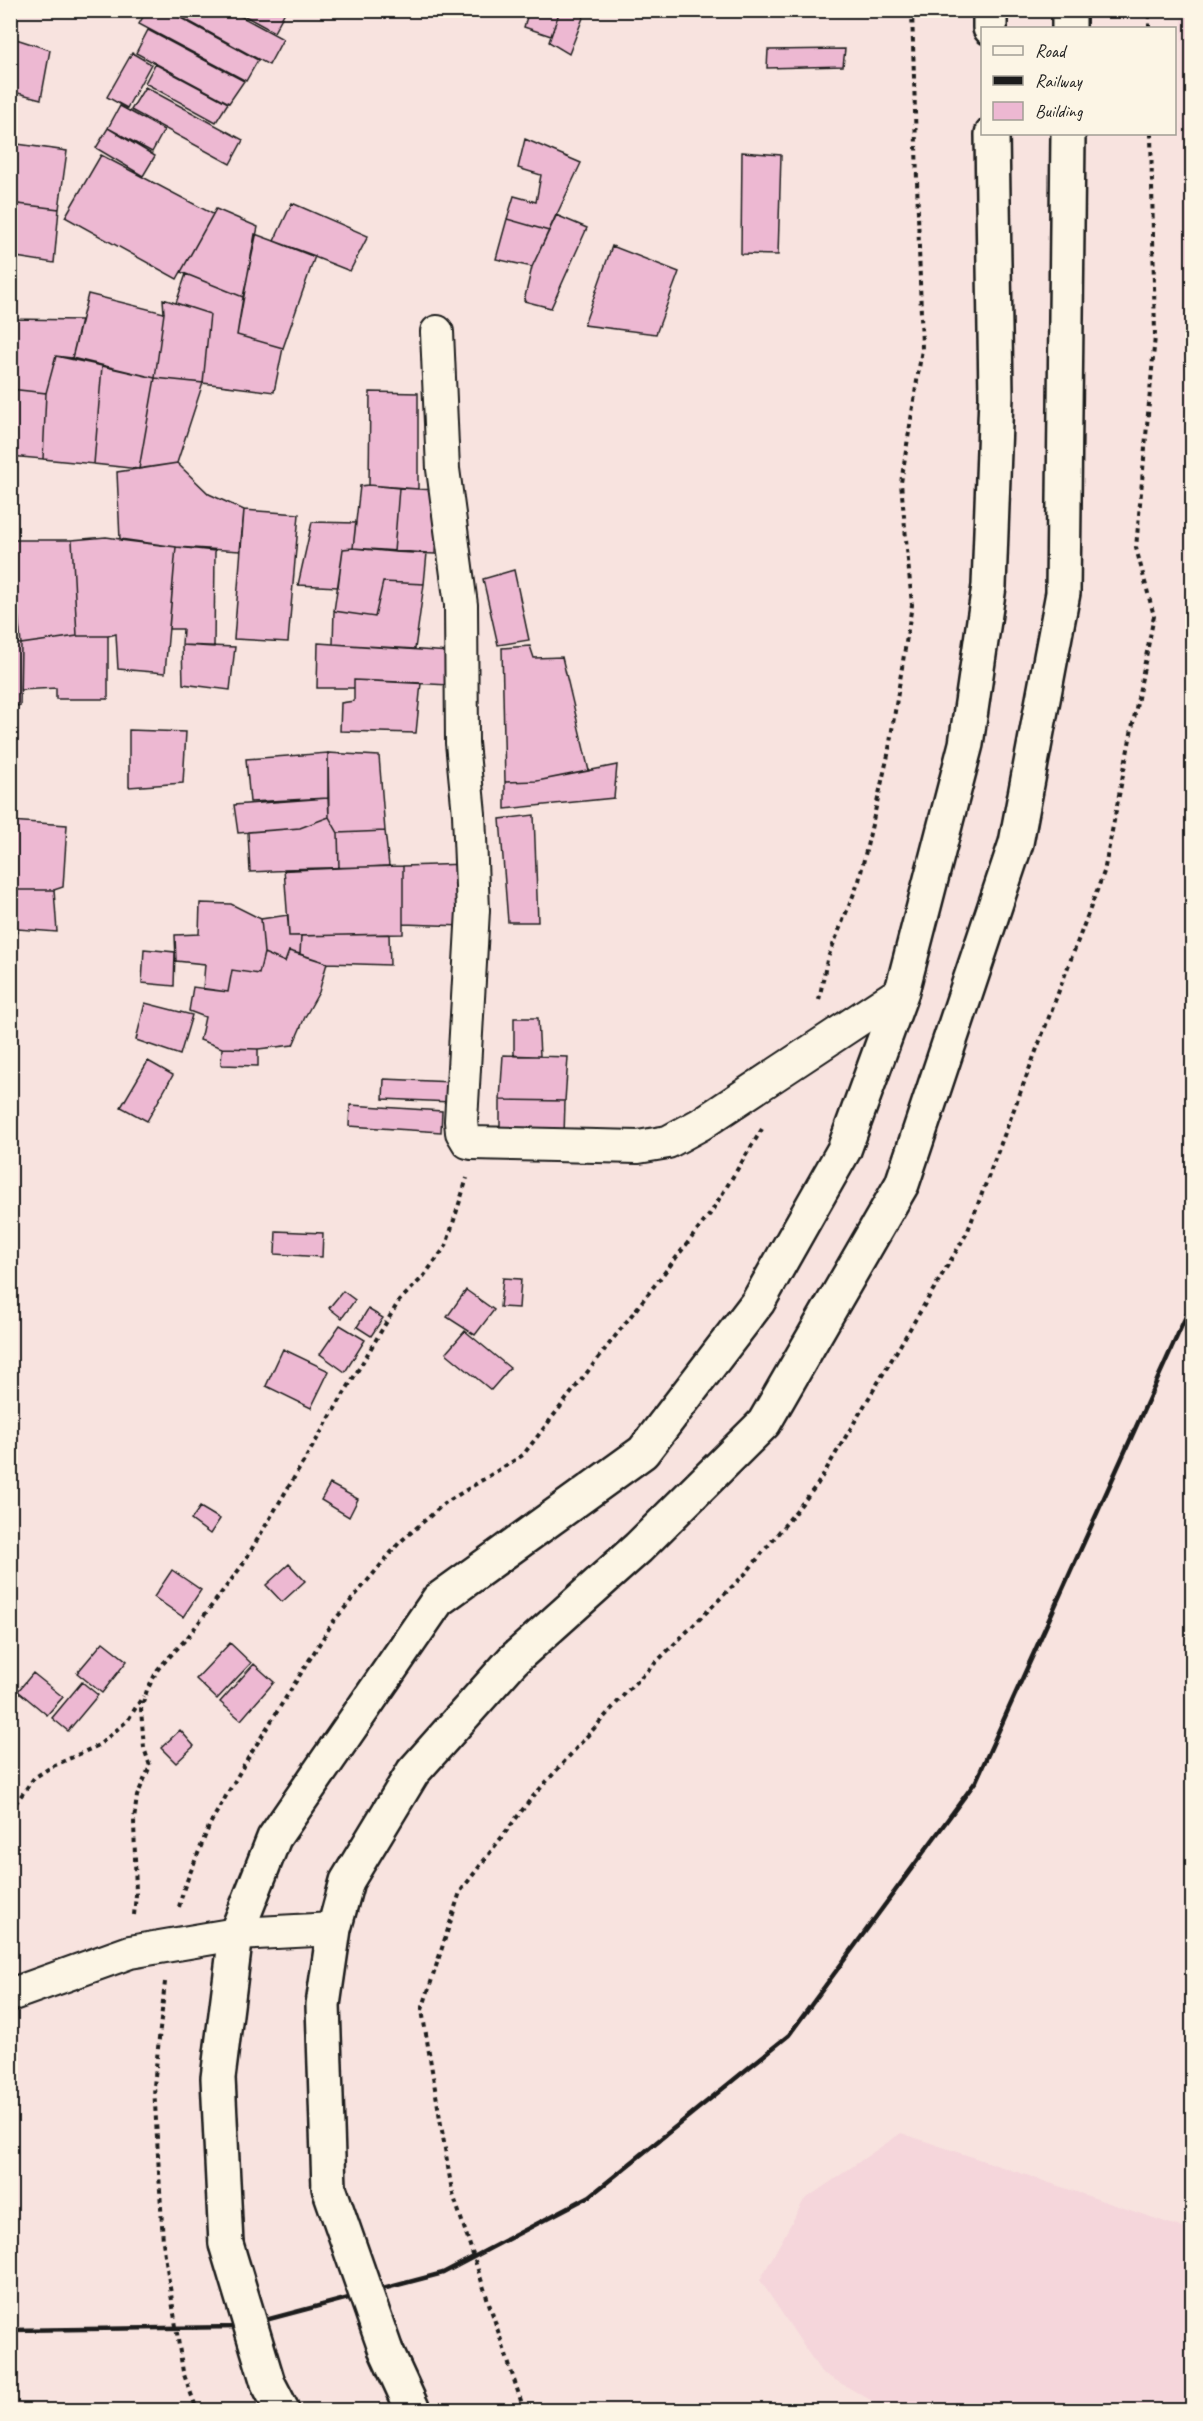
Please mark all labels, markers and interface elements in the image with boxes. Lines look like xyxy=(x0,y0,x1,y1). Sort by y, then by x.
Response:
legend xyxy=(981,27,1176,135)
text: Road xyxy=(1035,40,1068,62)
text: Railway xyxy=(1035,70,1083,92)
text: Building xyxy=(1035,100,1084,122)

